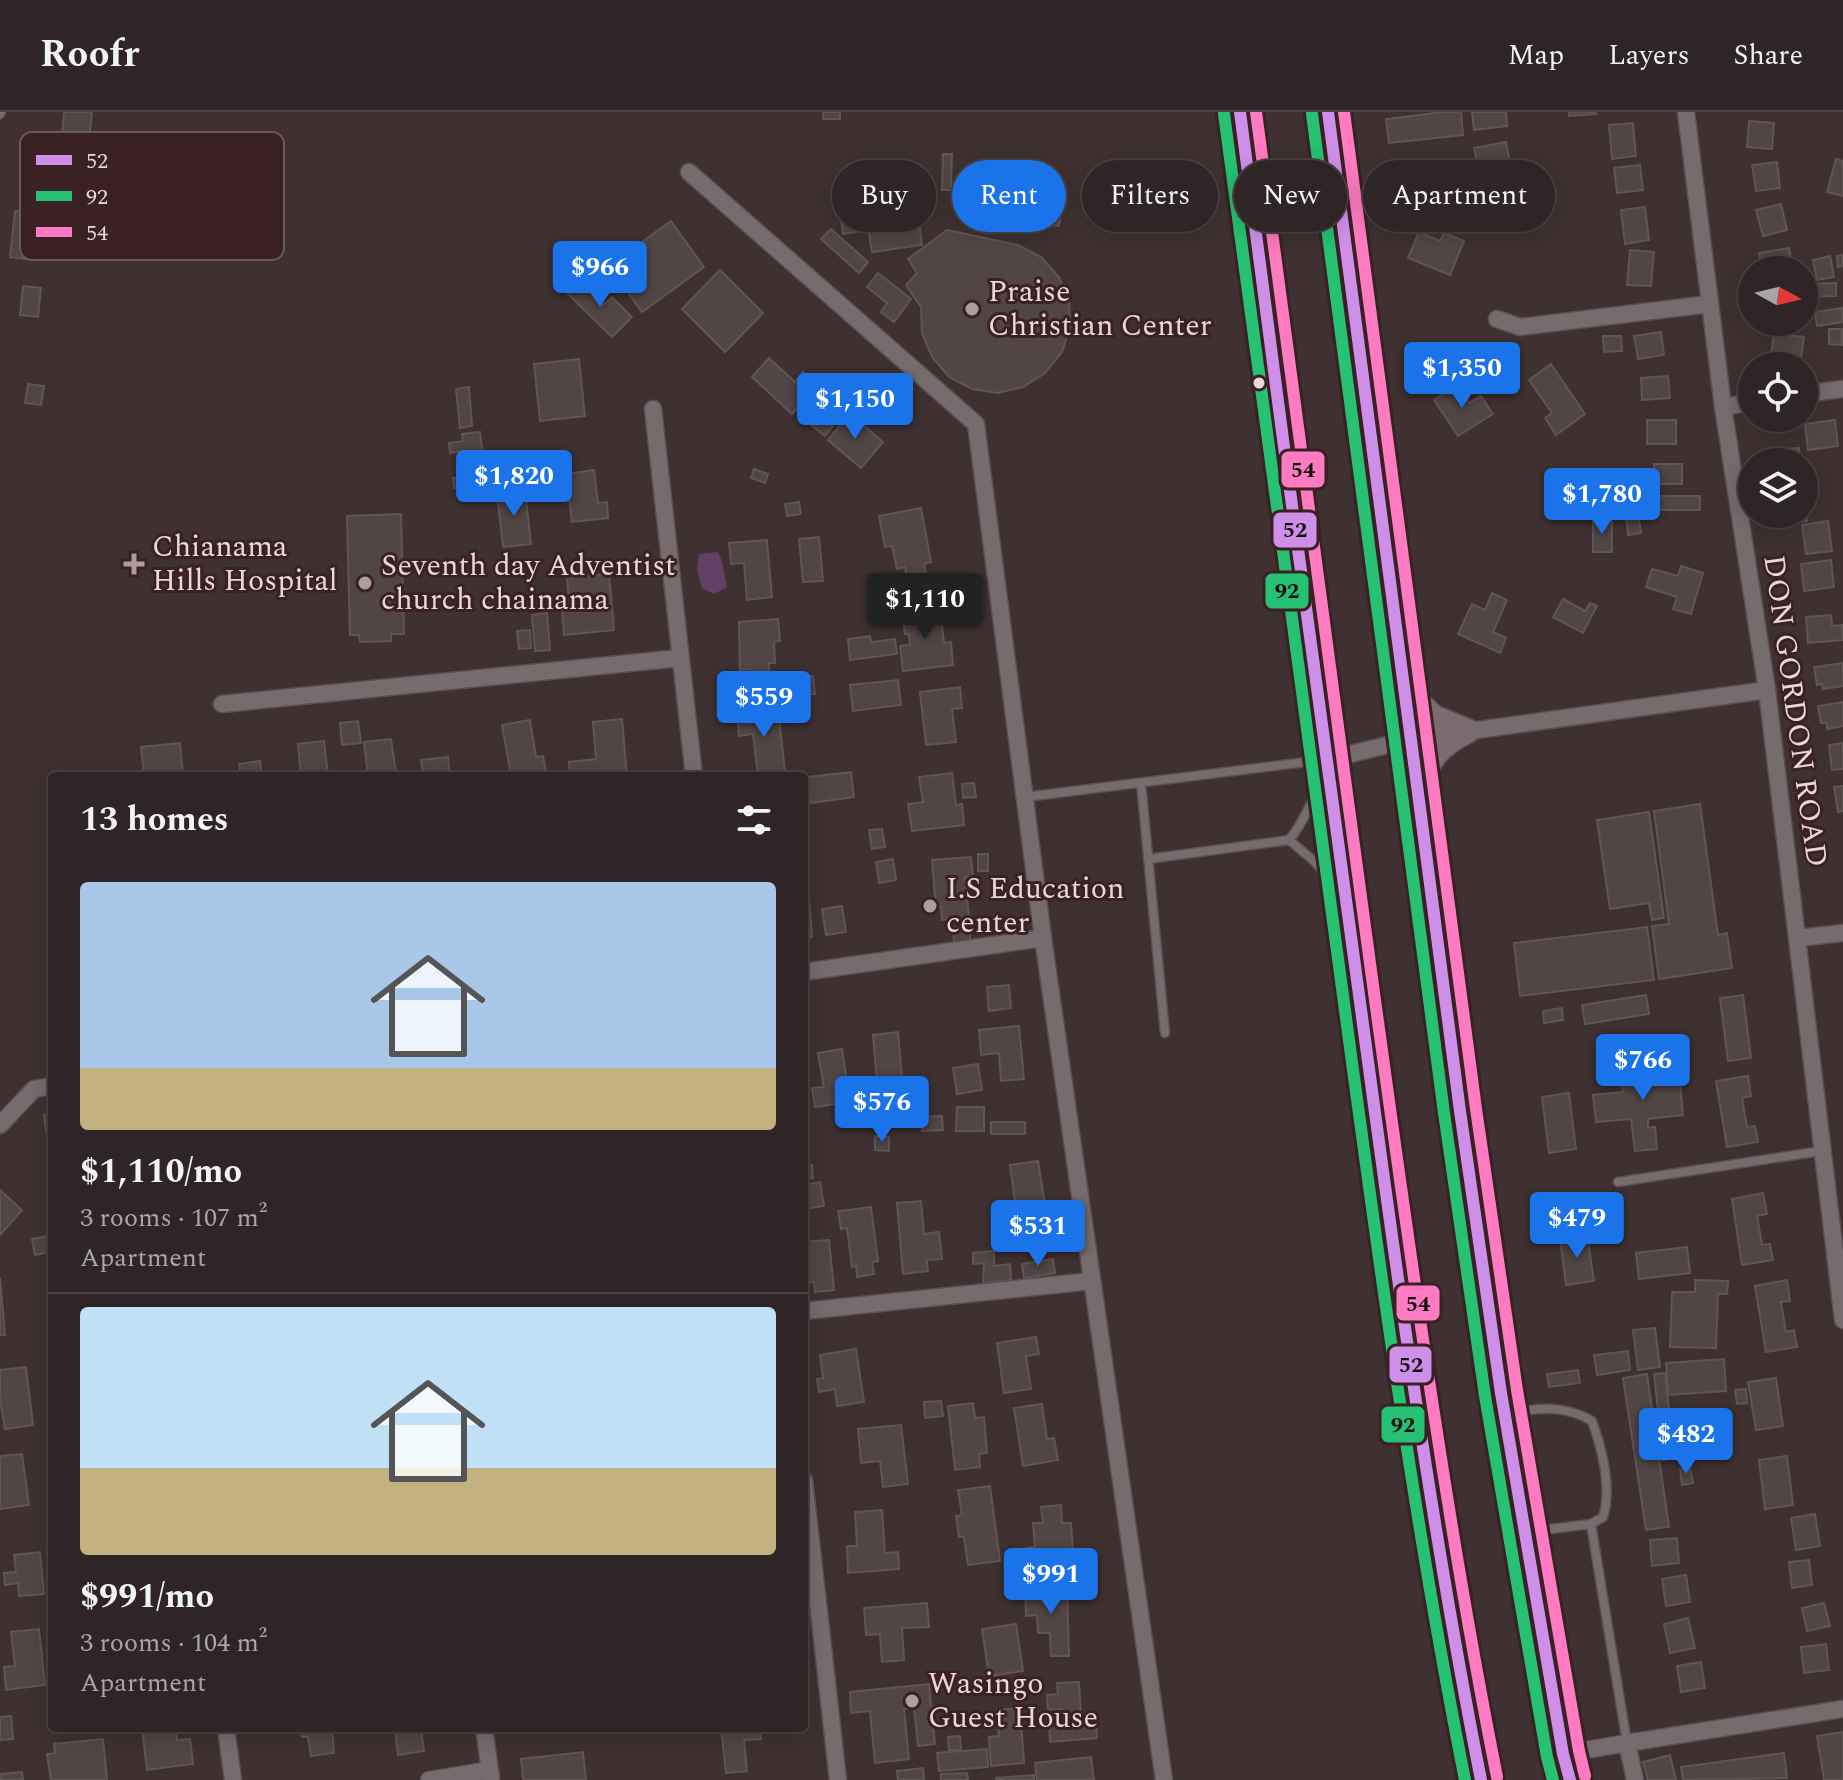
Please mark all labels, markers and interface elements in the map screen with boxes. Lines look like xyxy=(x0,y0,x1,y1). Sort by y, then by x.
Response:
text: Roofr xyxy=(40,26,140,84)
text: Map xyxy=(1508,34,1564,77)
text: Layers xyxy=(1608,34,1690,77)
text: Share xyxy=(1734,34,1803,77)
legend xyxy=(20,132,284,260)
text: 52 xyxy=(86,145,108,178)
chip: Buy xyxy=(832,160,936,232)
chip: Rent xyxy=(952,160,1066,232)
chip: Filters xyxy=(1082,160,1218,232)
chip: New xyxy=(1234,160,1347,232)
chip: Apartment xyxy=(1363,160,1555,232)
text: 92 xyxy=(86,181,108,214)
text: 54 xyxy=(86,217,108,250)
pin: $966 xyxy=(553,241,647,309)
text: $966 xyxy=(571,247,629,287)
north arrow xyxy=(1738,256,1818,336)
map controls xyxy=(1738,256,1818,528)
place label: Praise Christian Center xyxy=(988,269,1212,349)
marker: Praise Christian Center xyxy=(963,300,981,318)
pin: $1,350 xyxy=(1397,342,1527,410)
text: $1,350 xyxy=(1422,348,1502,388)
button: locate xyxy=(1738,352,1818,432)
pin: $1,150 xyxy=(790,373,920,441)
unlabelled marker xyxy=(1251,375,1267,391)
text: $1,150 xyxy=(815,379,895,419)
button: layers xyxy=(1738,448,1818,528)
pin: $1,820 xyxy=(449,450,579,518)
line badge: 54 xyxy=(1280,450,1326,489)
text: 54 xyxy=(1291,454,1316,487)
text: $1,820 xyxy=(474,456,554,496)
pin: $1,780 xyxy=(1537,468,1667,536)
text: $1,780 xyxy=(1562,474,1642,514)
line badge: 52 xyxy=(1272,511,1318,549)
text: 52 xyxy=(1283,514,1307,547)
place label: Chianama Hills Hospital xyxy=(152,524,338,604)
place label: Seventh day Adventist church chainama xyxy=(381,543,676,623)
street label: DON GORDON ROAD xyxy=(1750,552,1840,870)
marker: Chianama Hills Hospital xyxy=(123,553,145,575)
line badge: 92 xyxy=(1264,572,1310,610)
pin: $1,110 xyxy=(860,573,990,641)
marker: Seventh day Adventist church chainama xyxy=(356,574,374,592)
text: 92 xyxy=(1275,575,1299,608)
text: $1,110 xyxy=(885,579,965,619)
pin: $559 xyxy=(717,671,811,739)
text: $559 xyxy=(735,677,793,717)
text: 13 homes xyxy=(80,794,229,846)
icon: filters xyxy=(732,798,776,842)
place label: I.S Education center xyxy=(946,866,1125,946)
marker: I.S Education center xyxy=(921,897,939,915)
icon: home xyxy=(356,934,500,1078)
pin: $766 xyxy=(1596,1034,1690,1102)
text: $766 xyxy=(1614,1040,1672,1080)
pin: $576 xyxy=(835,1076,929,1144)
text: $576 xyxy=(853,1082,911,1122)
text: $1,110/mo xyxy=(80,1146,242,1198)
pin: $479 xyxy=(1530,1192,1624,1260)
text: 3 rooms · 107 m² xyxy=(80,1198,267,1238)
text: $479 xyxy=(1548,1198,1606,1238)
pin: $531 xyxy=(991,1200,1085,1268)
text: $531 xyxy=(1009,1206,1067,1246)
text: Apartment xyxy=(80,1238,206,1278)
line badge: 54 xyxy=(1395,1284,1441,1322)
text: 54 xyxy=(1406,1288,1431,1321)
line badge: 52 xyxy=(1388,1345,1433,1384)
text: 52 xyxy=(1399,1349,1423,1382)
icon: home xyxy=(356,1359,500,1503)
line badge: 92 xyxy=(1380,1405,1426,1444)
pin: $482 xyxy=(1639,1408,1733,1476)
text: 92 xyxy=(1391,1409,1415,1442)
text: $482 xyxy=(1657,1414,1715,1454)
pin: $991 xyxy=(1004,1548,1098,1616)
text: $991 xyxy=(1022,1554,1080,1594)
text: $991/mo xyxy=(80,1571,214,1623)
text: 3 rooms · 104 m² xyxy=(80,1623,267,1663)
place label: Wasingo Guest House xyxy=(928,1661,1098,1741)
text: Apartment xyxy=(80,1663,206,1703)
marker: Wasingo Guest House xyxy=(903,1692,921,1710)

